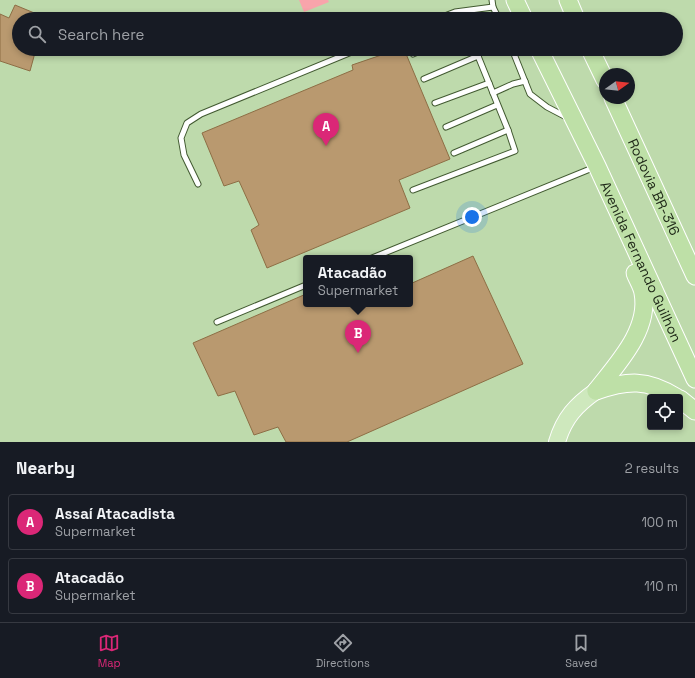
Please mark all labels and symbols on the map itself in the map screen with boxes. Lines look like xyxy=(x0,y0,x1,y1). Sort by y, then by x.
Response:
north arrow xyxy=(599,68,635,104)
pin: A xyxy=(313,113,339,146)
street label: Rodovia BR-316 xyxy=(624,136,684,238)
street label: Avenida Fernando Guilhon xyxy=(596,178,686,345)
your location xyxy=(462,207,482,227)
pin: B xyxy=(345,320,371,353)

